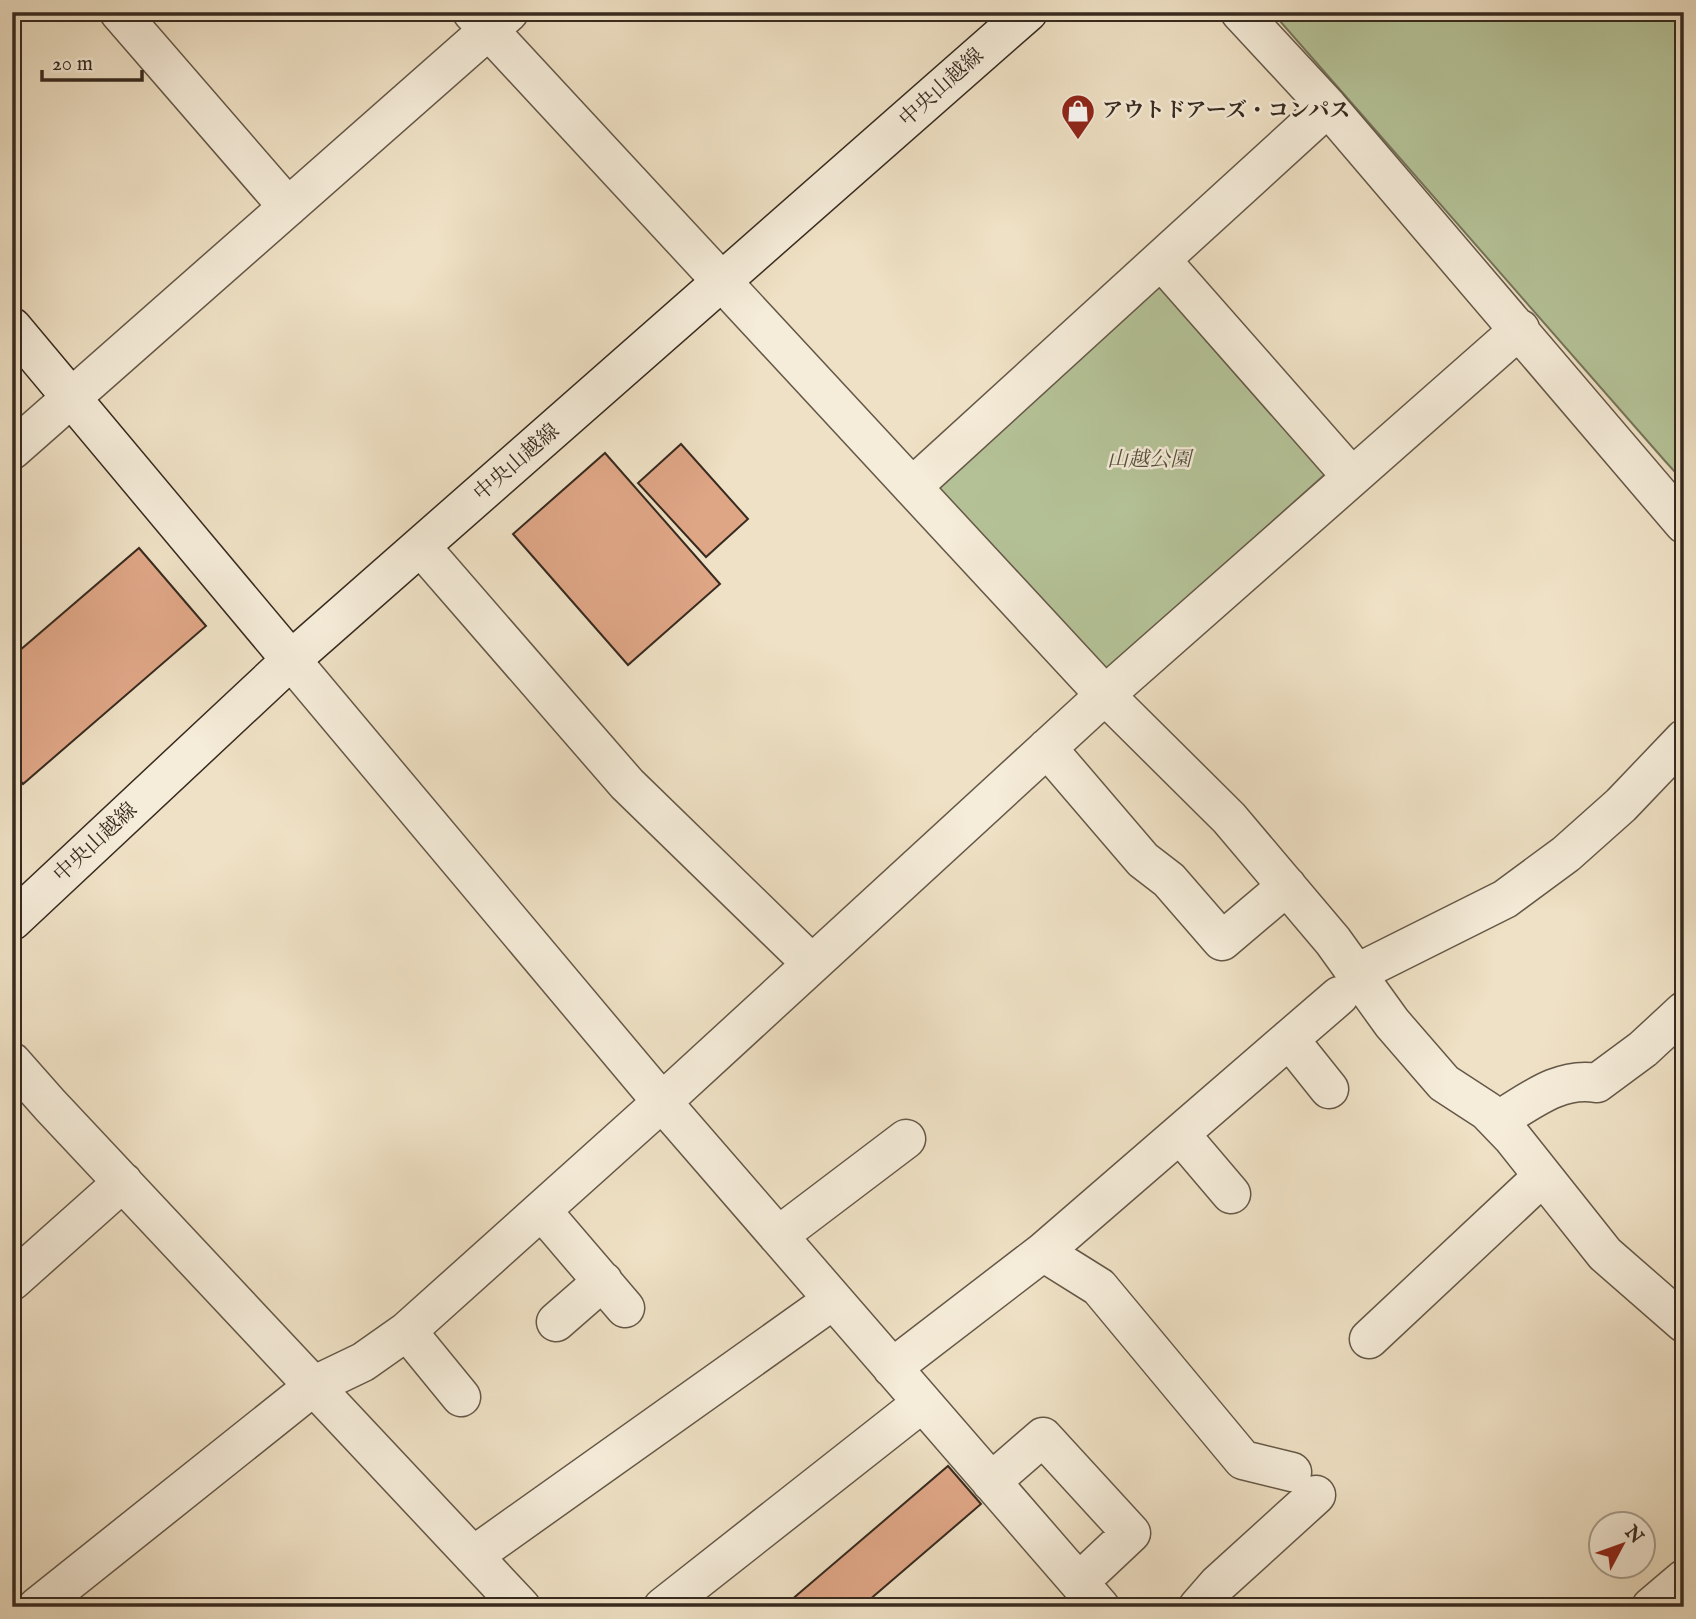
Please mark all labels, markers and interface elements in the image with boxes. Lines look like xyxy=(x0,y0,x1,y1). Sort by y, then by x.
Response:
scale bar xyxy=(42,38,142,82)
street label: 中央山越線 xyxy=(894,43,990,133)
text: 20 m xyxy=(52,51,93,78)
shop icon: アウトドアーズ・コンパス xyxy=(1059,92,1097,141)
place label: アウトドアーズ・コンパス xyxy=(1102,98,1350,125)
street label: 中央山越線 xyxy=(469,418,565,508)
park label: 山越公園 xyxy=(1107,447,1194,474)
street label: 中央山越線 xyxy=(48,797,144,889)
north arrow xyxy=(1588,1510,1658,1580)
text: N xyxy=(1618,1520,1648,1550)

